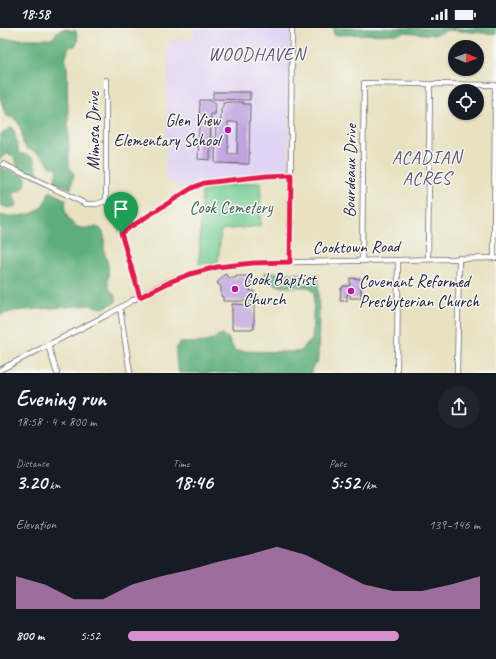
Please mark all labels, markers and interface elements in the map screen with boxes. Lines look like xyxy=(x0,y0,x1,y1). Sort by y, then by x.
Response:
text: 18:58 xyxy=(20,5,50,24)
north arrow xyxy=(448,40,484,76)
map controls xyxy=(448,40,484,120)
district label: WOODHAVEN xyxy=(208,43,308,65)
button: locate xyxy=(448,84,484,120)
street label: Mimosa Drive xyxy=(83,90,104,170)
place label: Glen View Elementary School xyxy=(114,110,223,151)
street label: Bourdeaux Drive xyxy=(339,123,361,218)
marker: Glen View Elementary School xyxy=(223,125,233,135)
district label: ACADIAN ACRES xyxy=(392,146,464,189)
pin xyxy=(104,192,138,233)
park label: Cook Cemetery xyxy=(189,197,274,218)
icon: arrive xyxy=(110,198,132,220)
street label: Cooktown Road xyxy=(312,236,403,258)
place label: Cook Baptist Church xyxy=(243,269,318,310)
place label: Covenant Reformed Presbyterian Church xyxy=(359,271,480,312)
marker: Cook Baptist Church xyxy=(230,284,240,294)
marker: Covenant Reformed Presbyterian Church xyxy=(346,286,356,296)
text: Evening run xyxy=(16,385,106,413)
button: share xyxy=(438,386,480,428)
text: 18:58 · 4 × 800 m xyxy=(16,414,97,430)
text: Distance xyxy=(16,456,49,470)
text: Time xyxy=(173,456,190,470)
text: Pace xyxy=(329,456,346,470)
text: 3.20 xyxy=(16,470,47,495)
text: 18:46 xyxy=(173,470,213,495)
text: 5:52 xyxy=(329,470,360,495)
text: km xyxy=(47,478,60,492)
text: /km xyxy=(360,478,377,492)
text: Elevation xyxy=(16,517,56,533)
text: 139–146 m xyxy=(429,517,480,533)
text: 800 m xyxy=(16,628,44,644)
text: 5:52 xyxy=(80,628,100,644)

